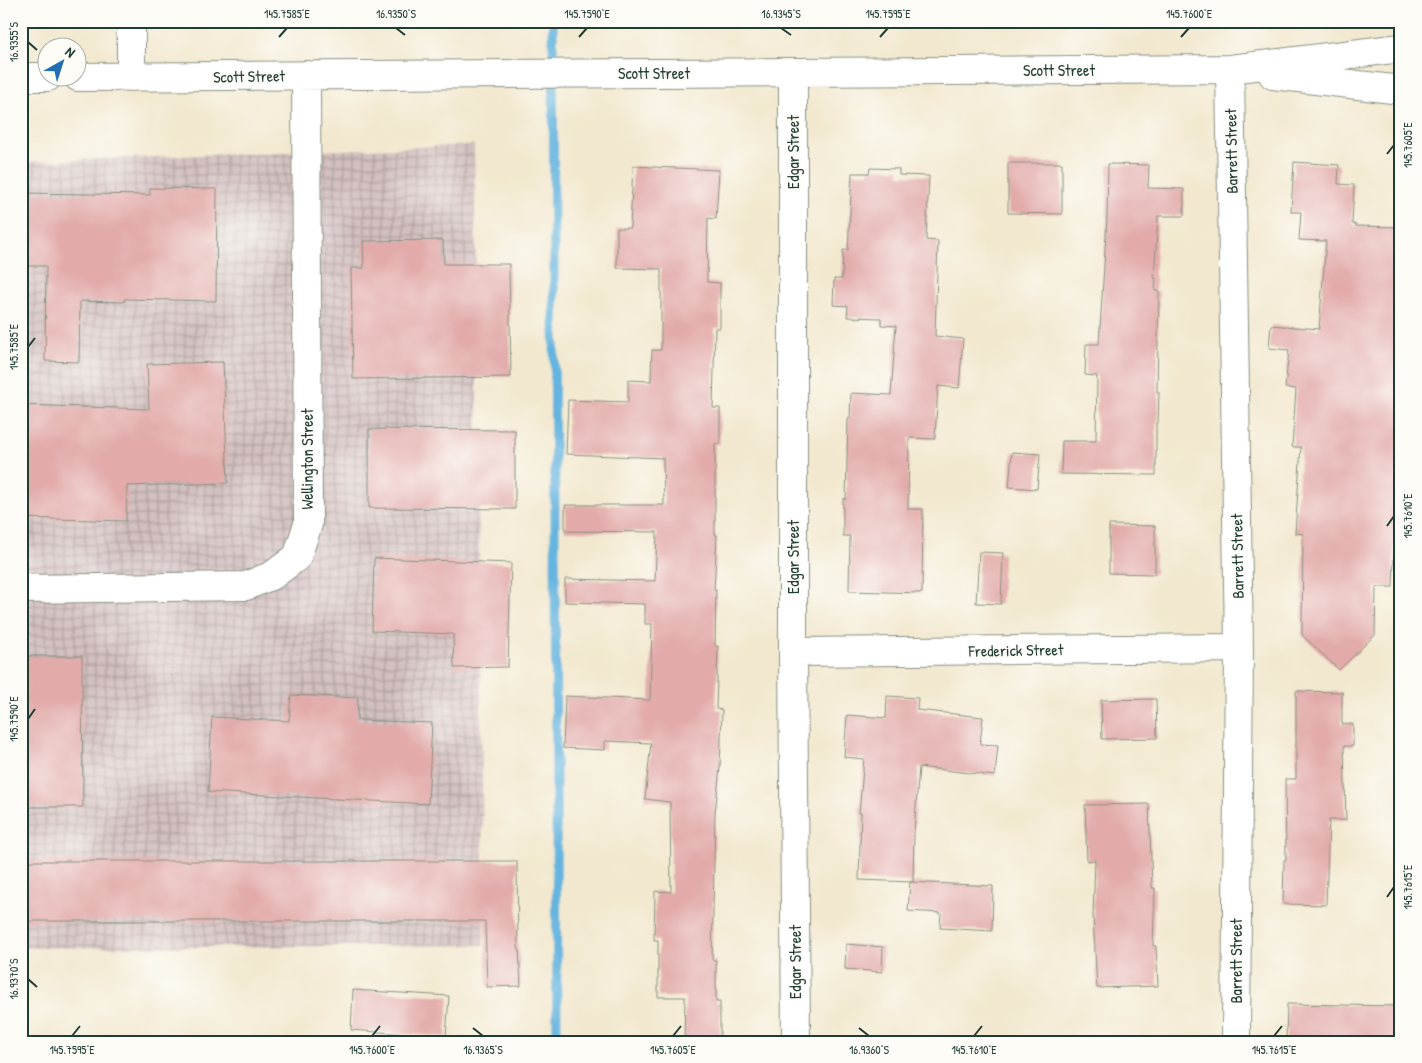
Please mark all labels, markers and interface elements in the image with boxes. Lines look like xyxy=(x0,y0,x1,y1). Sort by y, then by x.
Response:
text: 145.7585°E xyxy=(264,5,311,22)
text: 16.9350°S xyxy=(376,5,417,22)
text: 145.7590°E xyxy=(564,5,610,22)
text: 16.9345°S xyxy=(761,5,801,22)
text: 145.7595°E xyxy=(865,5,911,22)
text: 145.7600°E xyxy=(1166,5,1213,22)
text: 16.9355°S xyxy=(5,22,22,62)
north arrow xyxy=(38,38,88,88)
text: N xyxy=(62,42,80,62)
street label: Scott Street xyxy=(1023,59,1095,81)
street label: Scott Street xyxy=(618,62,690,84)
street label: Scott Street xyxy=(213,64,286,88)
street label: Barrett Street xyxy=(1219,108,1243,194)
street label: Edgar Street xyxy=(782,115,804,189)
text: 145.7605°E xyxy=(1399,121,1416,168)
text: 145.7585°E xyxy=(5,323,22,370)
street label: Wellington Street xyxy=(296,408,318,510)
text: 145.7610°E xyxy=(1399,493,1416,539)
street label: Barrett Street xyxy=(1225,513,1249,599)
street label: Edgar Street xyxy=(782,520,804,594)
street label: Frederick Street xyxy=(967,638,1064,662)
text: 145.7590°E xyxy=(5,696,22,742)
text: 145.7615°E xyxy=(1399,864,1416,909)
street label: Barrett Street xyxy=(1225,918,1247,1004)
street label: Edgar Street xyxy=(784,925,806,999)
text: 16.9370°S xyxy=(5,958,22,1000)
text: 145.7595°E xyxy=(49,1041,95,1058)
text: 145.7600°E xyxy=(349,1041,396,1058)
text: 16.9365°S xyxy=(463,1041,503,1058)
text: 145.7605°E xyxy=(650,1041,697,1058)
text: 16.9360°S xyxy=(849,1041,889,1058)
text: 145.7610°E xyxy=(951,1041,997,1058)
text: 145.7615°E xyxy=(1252,1041,1297,1058)

